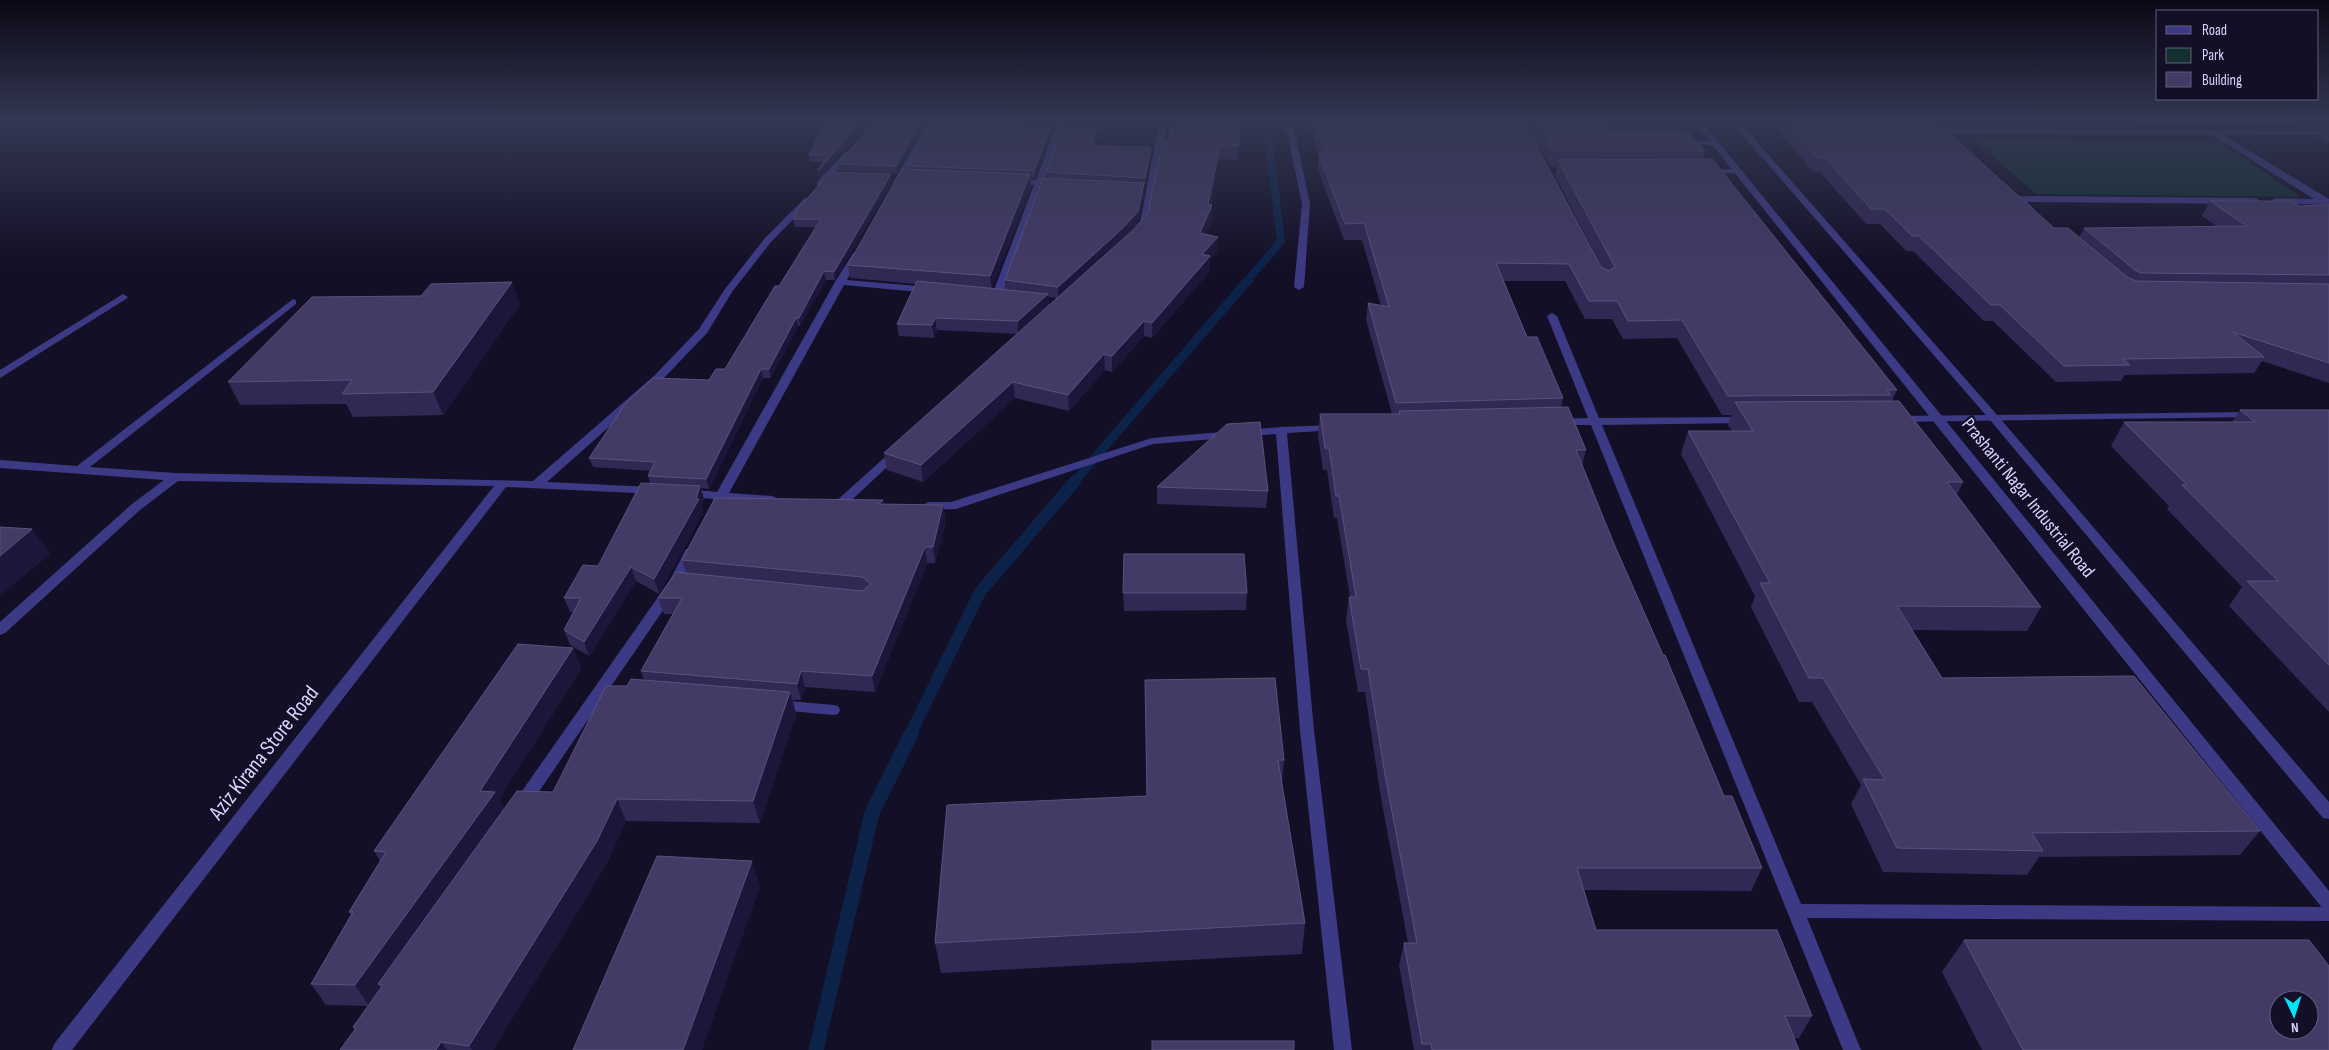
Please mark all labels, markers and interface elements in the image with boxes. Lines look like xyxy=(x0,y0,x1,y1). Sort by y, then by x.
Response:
legend xyxy=(2156,10,2319,100)
text: Road xyxy=(2202,21,2227,40)
text: Park xyxy=(2202,46,2224,65)
text: Building xyxy=(2202,71,2242,90)
street label: Prashanti Nagar Industrial Road xyxy=(1957,414,2099,582)
street label: Aziz Kirana Store Road xyxy=(203,680,325,826)
north arrow xyxy=(2269,990,2319,1040)
text: N xyxy=(2291,1019,2299,1036)

